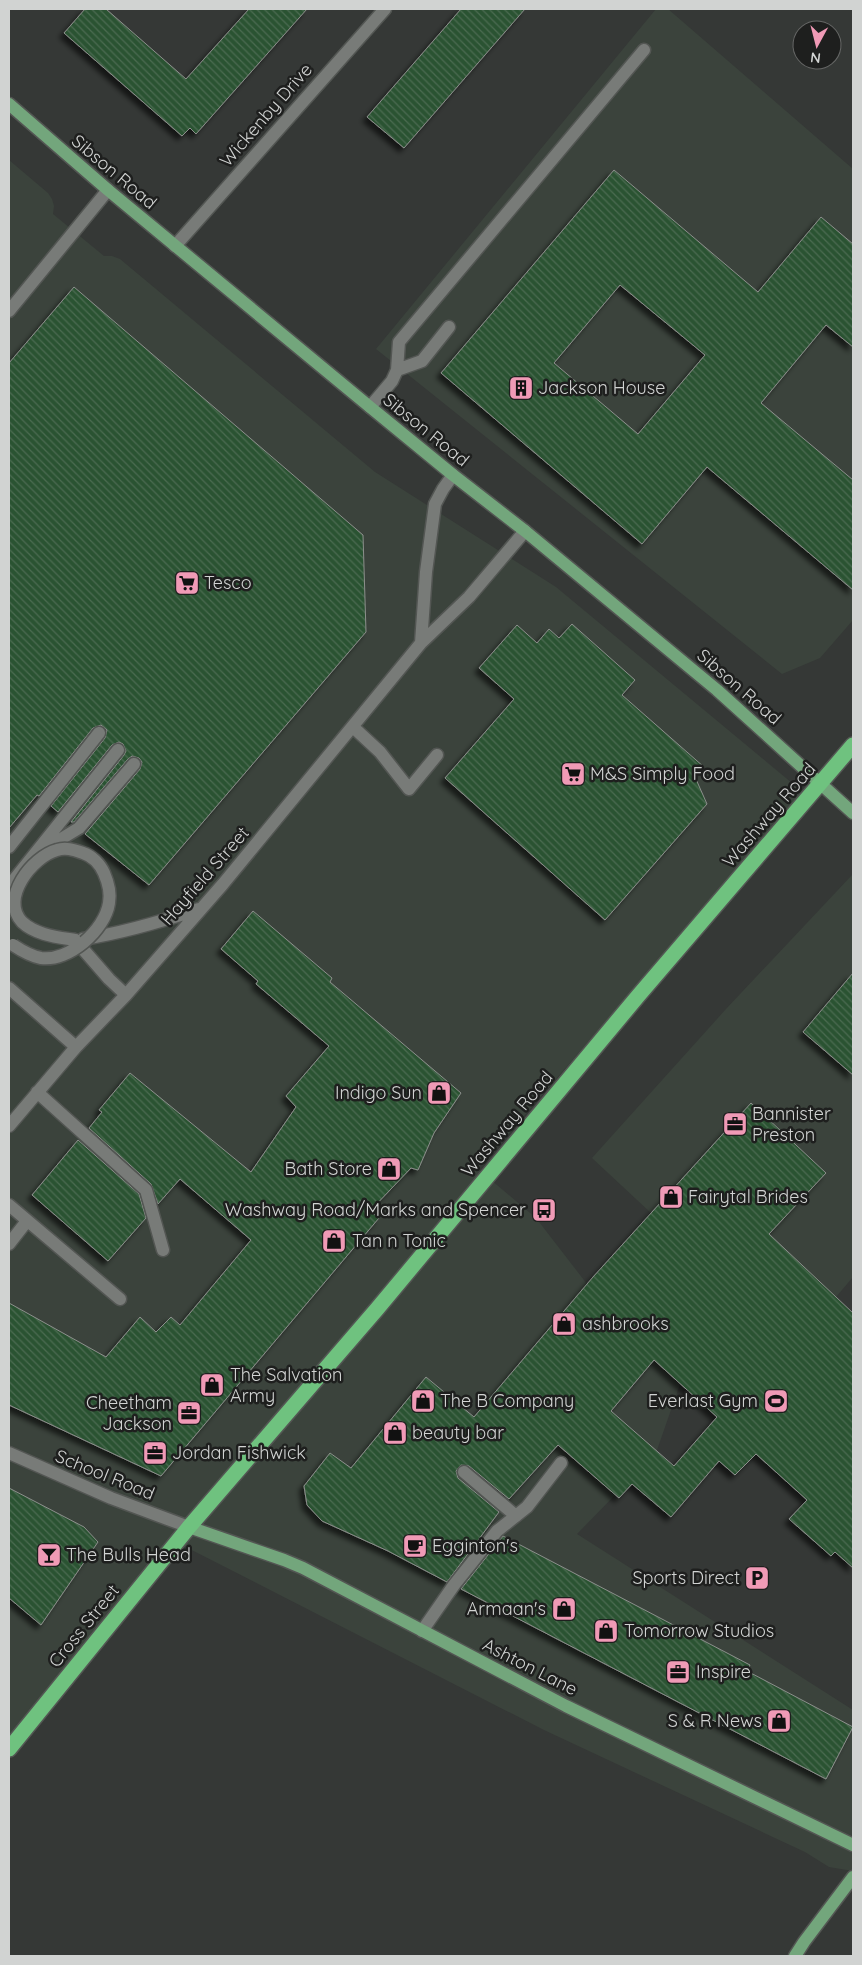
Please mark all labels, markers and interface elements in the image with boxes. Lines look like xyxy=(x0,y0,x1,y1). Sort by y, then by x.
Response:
north arrow xyxy=(792,20,842,70)
text: N xyxy=(809,48,822,67)
street label: Wickenby Drive xyxy=(214,58,317,171)
street label: Sibson Road xyxy=(67,129,162,214)
building icon: Jackson House xyxy=(508,375,534,401)
place label: Jackson House xyxy=(538,376,665,399)
street label: Sibson Road xyxy=(379,388,474,471)
supermarket icon: Tesco xyxy=(174,570,200,596)
place label: Tesco xyxy=(204,571,252,594)
street label: Sibson Road xyxy=(692,644,786,729)
street label: Washway Road xyxy=(717,758,820,872)
supermarket icon: M&S Simply Food xyxy=(560,761,586,787)
place label: M&S Simply Food xyxy=(590,762,735,785)
street label: Hayfield Street xyxy=(155,822,254,930)
street label: Washway Road xyxy=(456,1066,558,1181)
shop icon: Indigo Sun xyxy=(426,1080,452,1106)
place label: Indigo Sun xyxy=(335,1081,422,1104)
place label: Bannister Preston xyxy=(752,1102,831,1146)
office icon: Bannister Preston xyxy=(722,1111,748,1137)
shop icon: Bath Store xyxy=(376,1156,402,1182)
place label: Bath Store xyxy=(284,1157,372,1180)
shop icon: Fairytal Brides xyxy=(658,1184,684,1210)
place label: Fairytal Brides xyxy=(688,1185,808,1208)
bus stop icon: Washway Road/Marks and Spencer xyxy=(531,1197,557,1223)
place label: Washway Road/Marks and Spencer xyxy=(225,1198,526,1221)
shop icon: Tan n Tonic xyxy=(321,1228,347,1254)
place label: Tan n Tonic xyxy=(352,1229,446,1252)
shop icon: ashbrooks xyxy=(551,1311,577,1337)
place label: ashbrooks xyxy=(582,1312,669,1335)
place label: The Salvation Army xyxy=(230,1363,343,1407)
shop icon: The Salvation Army xyxy=(199,1372,225,1398)
shop icon: The B Company xyxy=(410,1388,436,1414)
sports icon: Everlast Gym xyxy=(763,1388,789,1414)
place label: The B Company xyxy=(440,1389,574,1412)
place label: Everlast Gym xyxy=(648,1389,758,1412)
place label: Cheetham Jackson xyxy=(86,1391,172,1435)
office icon: Cheetham Jackson xyxy=(176,1400,202,1426)
shop icon: beauty bar xyxy=(382,1420,408,1446)
place label: beauty bar xyxy=(412,1421,504,1444)
office icon: Jordan Fishwick xyxy=(142,1440,168,1466)
place label: Jordan Fishwick xyxy=(172,1441,306,1464)
street label: School Road xyxy=(52,1444,158,1505)
cafe icon: Egginton's xyxy=(402,1533,428,1559)
place label: Egginton's xyxy=(432,1534,518,1557)
bar icon: The Bulls Head xyxy=(36,1542,62,1568)
place label: The Bulls Head xyxy=(66,1543,191,1566)
parking icon: Sports Direct xyxy=(744,1565,770,1591)
place label: Sports Direct xyxy=(632,1566,740,1589)
street label: Cross Street xyxy=(43,1580,124,1672)
shop icon: Armaan's xyxy=(551,1596,577,1622)
place label: Armaan's xyxy=(467,1597,546,1620)
shop icon: Tomorrow Studios xyxy=(593,1618,619,1644)
place label: Tomorrow Studios xyxy=(624,1619,774,1642)
street label: Ashton Lane xyxy=(479,1633,582,1700)
office icon: Inspire xyxy=(665,1659,691,1685)
place label: Inspire xyxy=(696,1660,751,1683)
shop icon: S & R News xyxy=(766,1708,792,1734)
place label: S & R News xyxy=(668,1709,762,1732)

